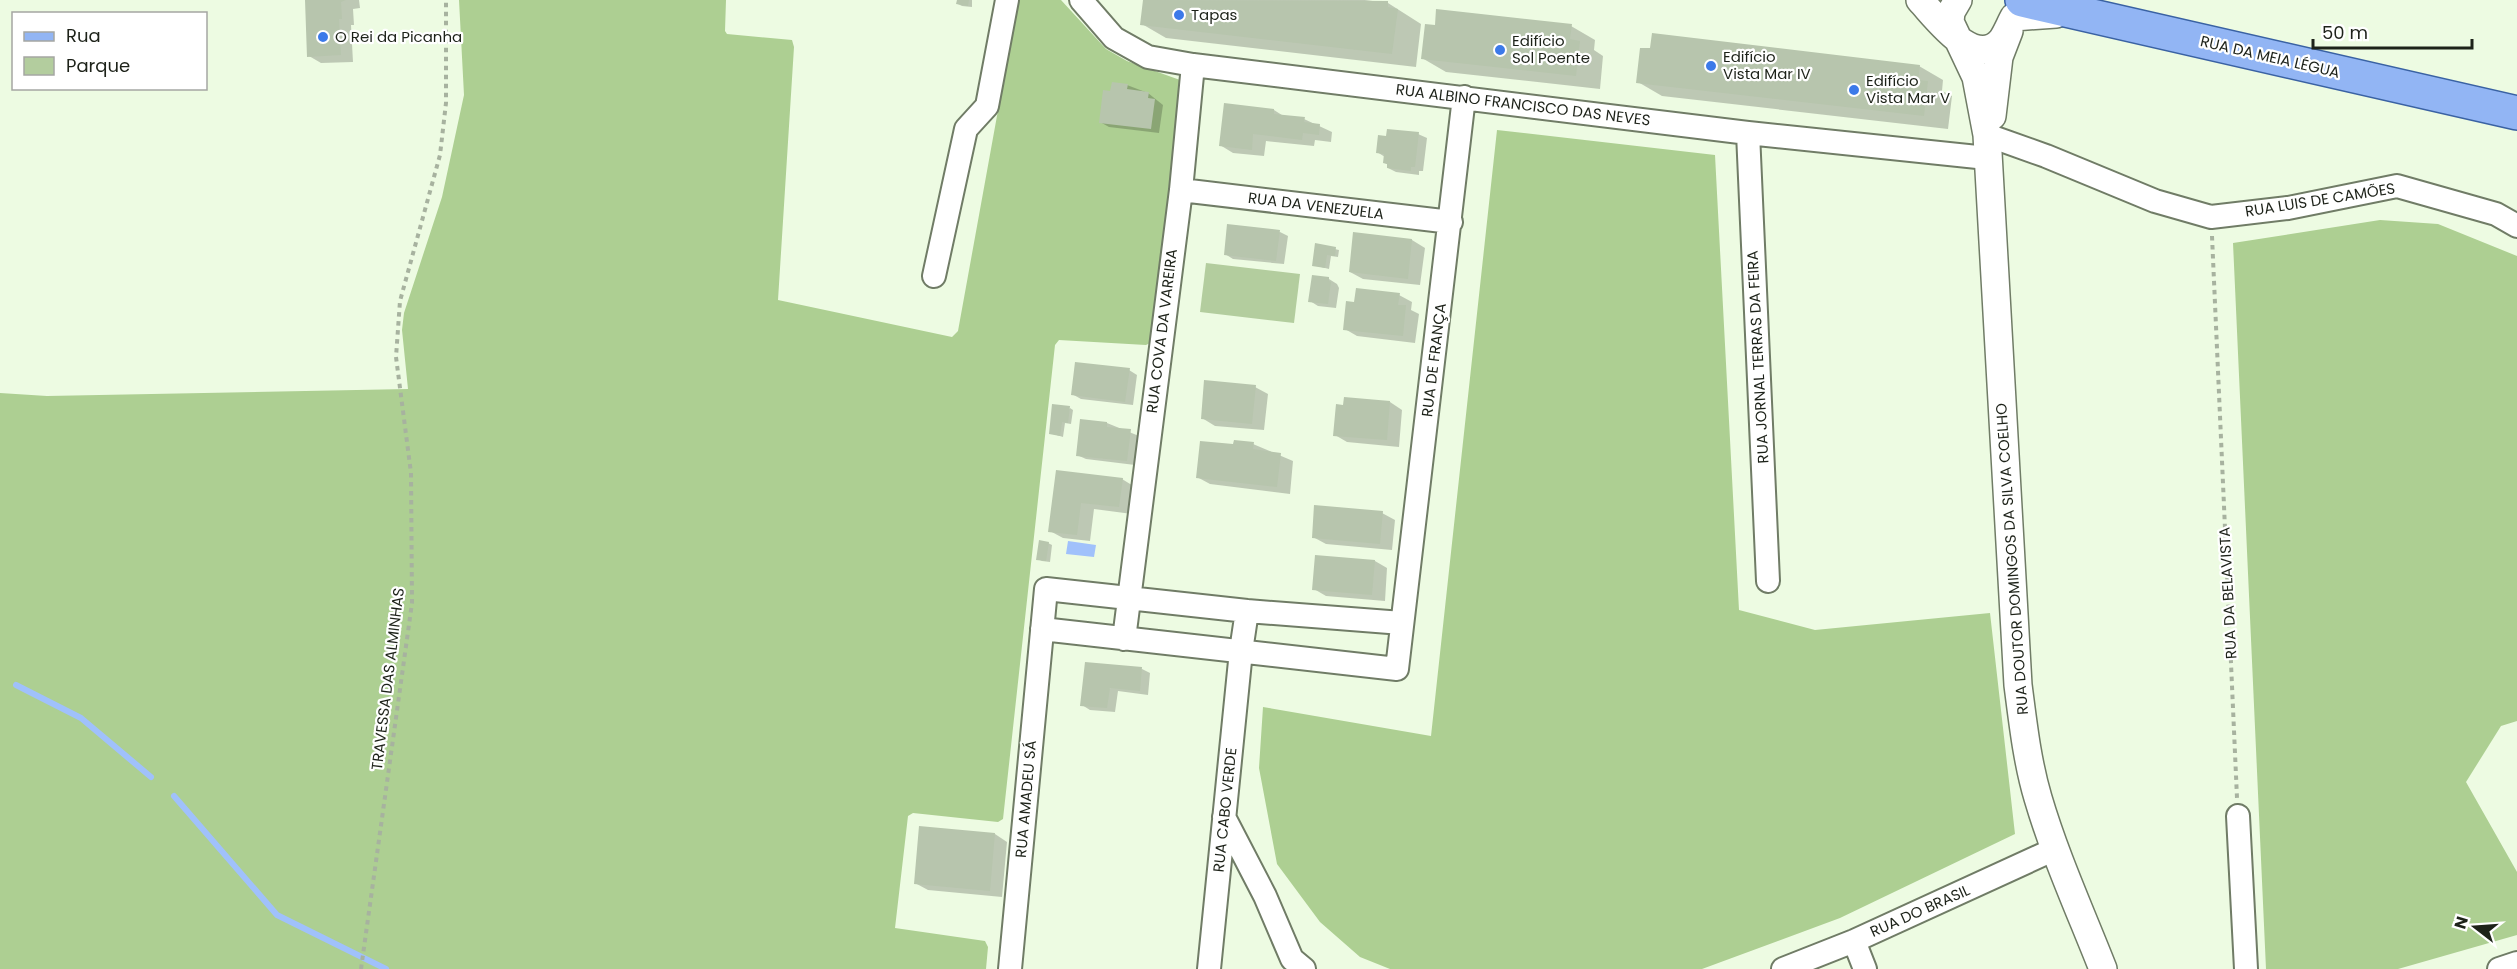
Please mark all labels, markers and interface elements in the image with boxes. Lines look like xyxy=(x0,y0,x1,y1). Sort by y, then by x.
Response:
place label: Tapas xyxy=(1191,4,1238,25)
marker: Tapas xyxy=(1172,8,1186,22)
legend xyxy=(12,12,207,90)
scale bar xyxy=(2313,12,2472,50)
text: 50 m xyxy=(2322,20,2368,45)
text: Rua xyxy=(66,23,101,48)
place label: O Rei da Picanha xyxy=(335,26,462,47)
marker: O Rei da Picanha xyxy=(316,30,330,44)
place label: Edifício Sol Poente xyxy=(1512,30,1590,68)
street label: RUA DA MEIA LÉGUA xyxy=(2198,30,2342,83)
marker: Edifício Sol Poente xyxy=(1493,43,1507,57)
place label: Edifício Vista Mar IV xyxy=(1723,46,1811,84)
text: Parque xyxy=(66,53,130,78)
marker: Edifício Vista Mar IV xyxy=(1704,59,1718,73)
place label: Edifício Vista Mar V xyxy=(1866,70,1950,108)
street label: RUA ALBINO FRANCISCO DAS NEVES xyxy=(1395,78,1652,131)
marker: Edifício Vista Mar V xyxy=(1847,83,1861,97)
street label: RUA LUIS DE CAMÕES xyxy=(2243,177,2396,222)
street label: RUA DA VENEZUELA xyxy=(1247,187,1385,224)
street label: RUA COVA DA VAREIRA xyxy=(1141,247,1182,414)
street label: RUA JORNAL TERRAS DA FEIRA xyxy=(1741,250,1774,464)
street label: RUA DE FRANÇA xyxy=(1416,302,1451,418)
street label: RUA DOUTOR DOMINGOS DA SILVA COELHO xyxy=(1990,402,2033,716)
street label: RUA DA BELAVISTA xyxy=(2214,526,2241,660)
street label: TRAVESSA DAS ALMINHAS xyxy=(366,587,409,771)
street label: RUA AMADEU SÁ xyxy=(1010,739,1041,859)
street label: RUA CABO VERDE xyxy=(1208,747,1241,873)
street label: RUA DO BRASIL xyxy=(1867,879,1973,942)
north arrow xyxy=(2445,897,2505,957)
text: N xyxy=(2448,914,2474,932)

